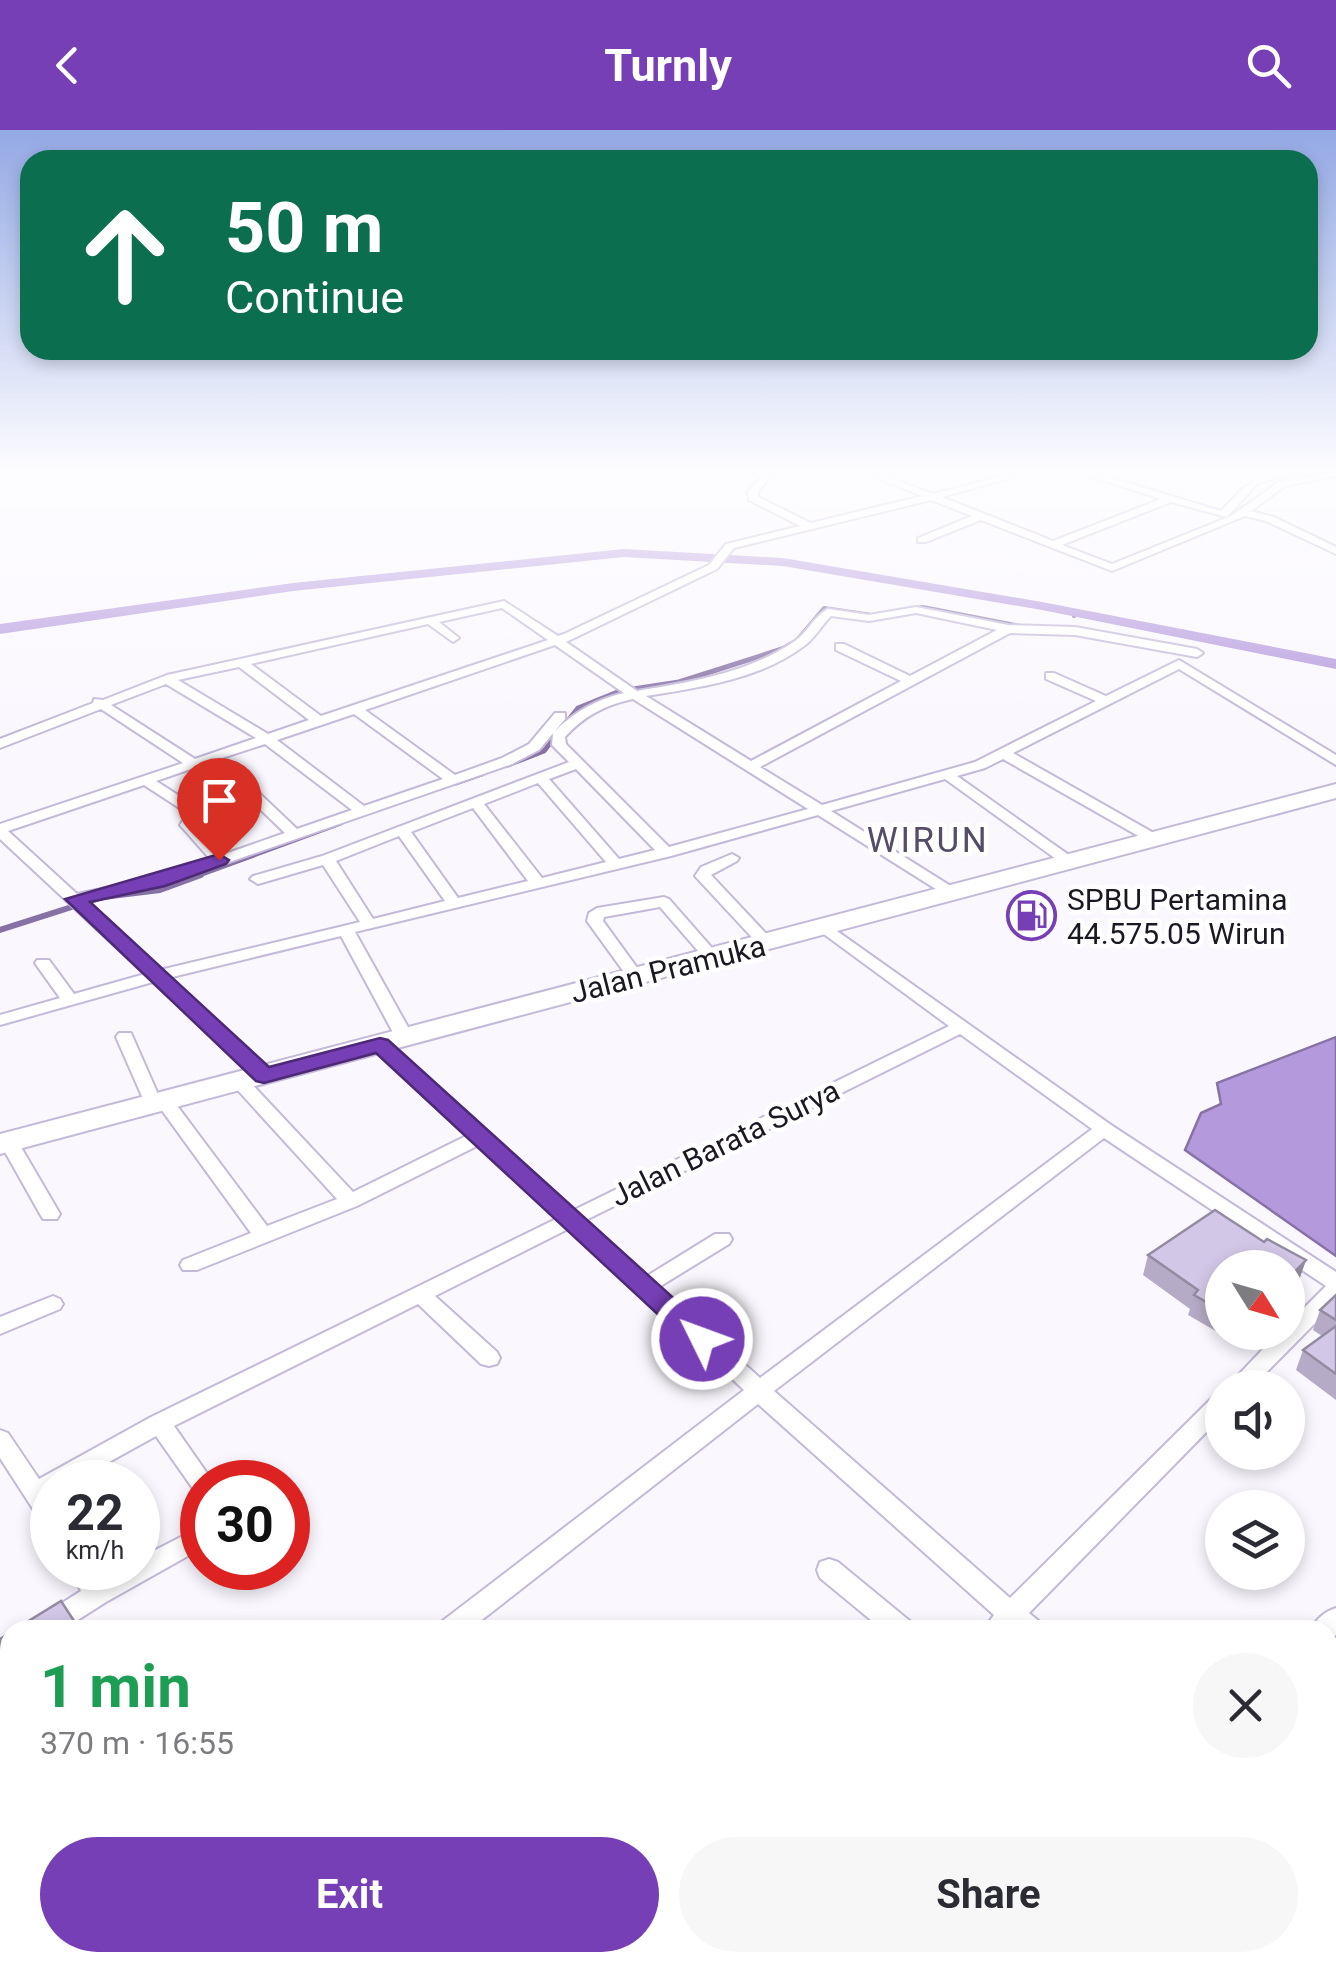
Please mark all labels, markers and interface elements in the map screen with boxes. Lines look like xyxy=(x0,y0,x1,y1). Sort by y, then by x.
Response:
icon: back xyxy=(40,38,95,93)
icon: search xyxy=(1241,38,1296,93)
text: Turnly xyxy=(604,39,732,92)
text: 50 m xyxy=(225,187,383,269)
icon: ahead xyxy=(60,190,190,320)
text: Continue xyxy=(225,271,404,324)
pin xyxy=(177,758,262,861)
icon: arrive xyxy=(192,773,247,828)
district label: WIRUN xyxy=(867,820,989,861)
place label: SPBU Pertamina 44.575.05 Wirun xyxy=(1067,882,1288,951)
fuel station icon: SPBU Pertamina 44.575.05 Wirun xyxy=(1006,890,1058,942)
street label: Jalan Pramuka xyxy=(567,928,769,1010)
street label: Jalan Barata Surya xyxy=(605,1072,845,1214)
north arrow xyxy=(1205,1250,1305,1350)
map controls xyxy=(1205,1250,1305,1590)
position arrow xyxy=(650,1287,754,1391)
button: sound xyxy=(1205,1370,1305,1470)
speed limit sign: 30 xyxy=(180,1460,310,1590)
text: 22 xyxy=(66,1484,124,1542)
button: layers xyxy=(1205,1490,1305,1590)
text: km/h xyxy=(66,1536,124,1565)
text: 1 min xyxy=(40,1651,191,1722)
button: close xyxy=(1193,1653,1298,1758)
text: 370 m · 16:55 xyxy=(40,1724,234,1762)
button: Exit xyxy=(40,1837,659,1952)
button: Share xyxy=(679,1837,1298,1952)

